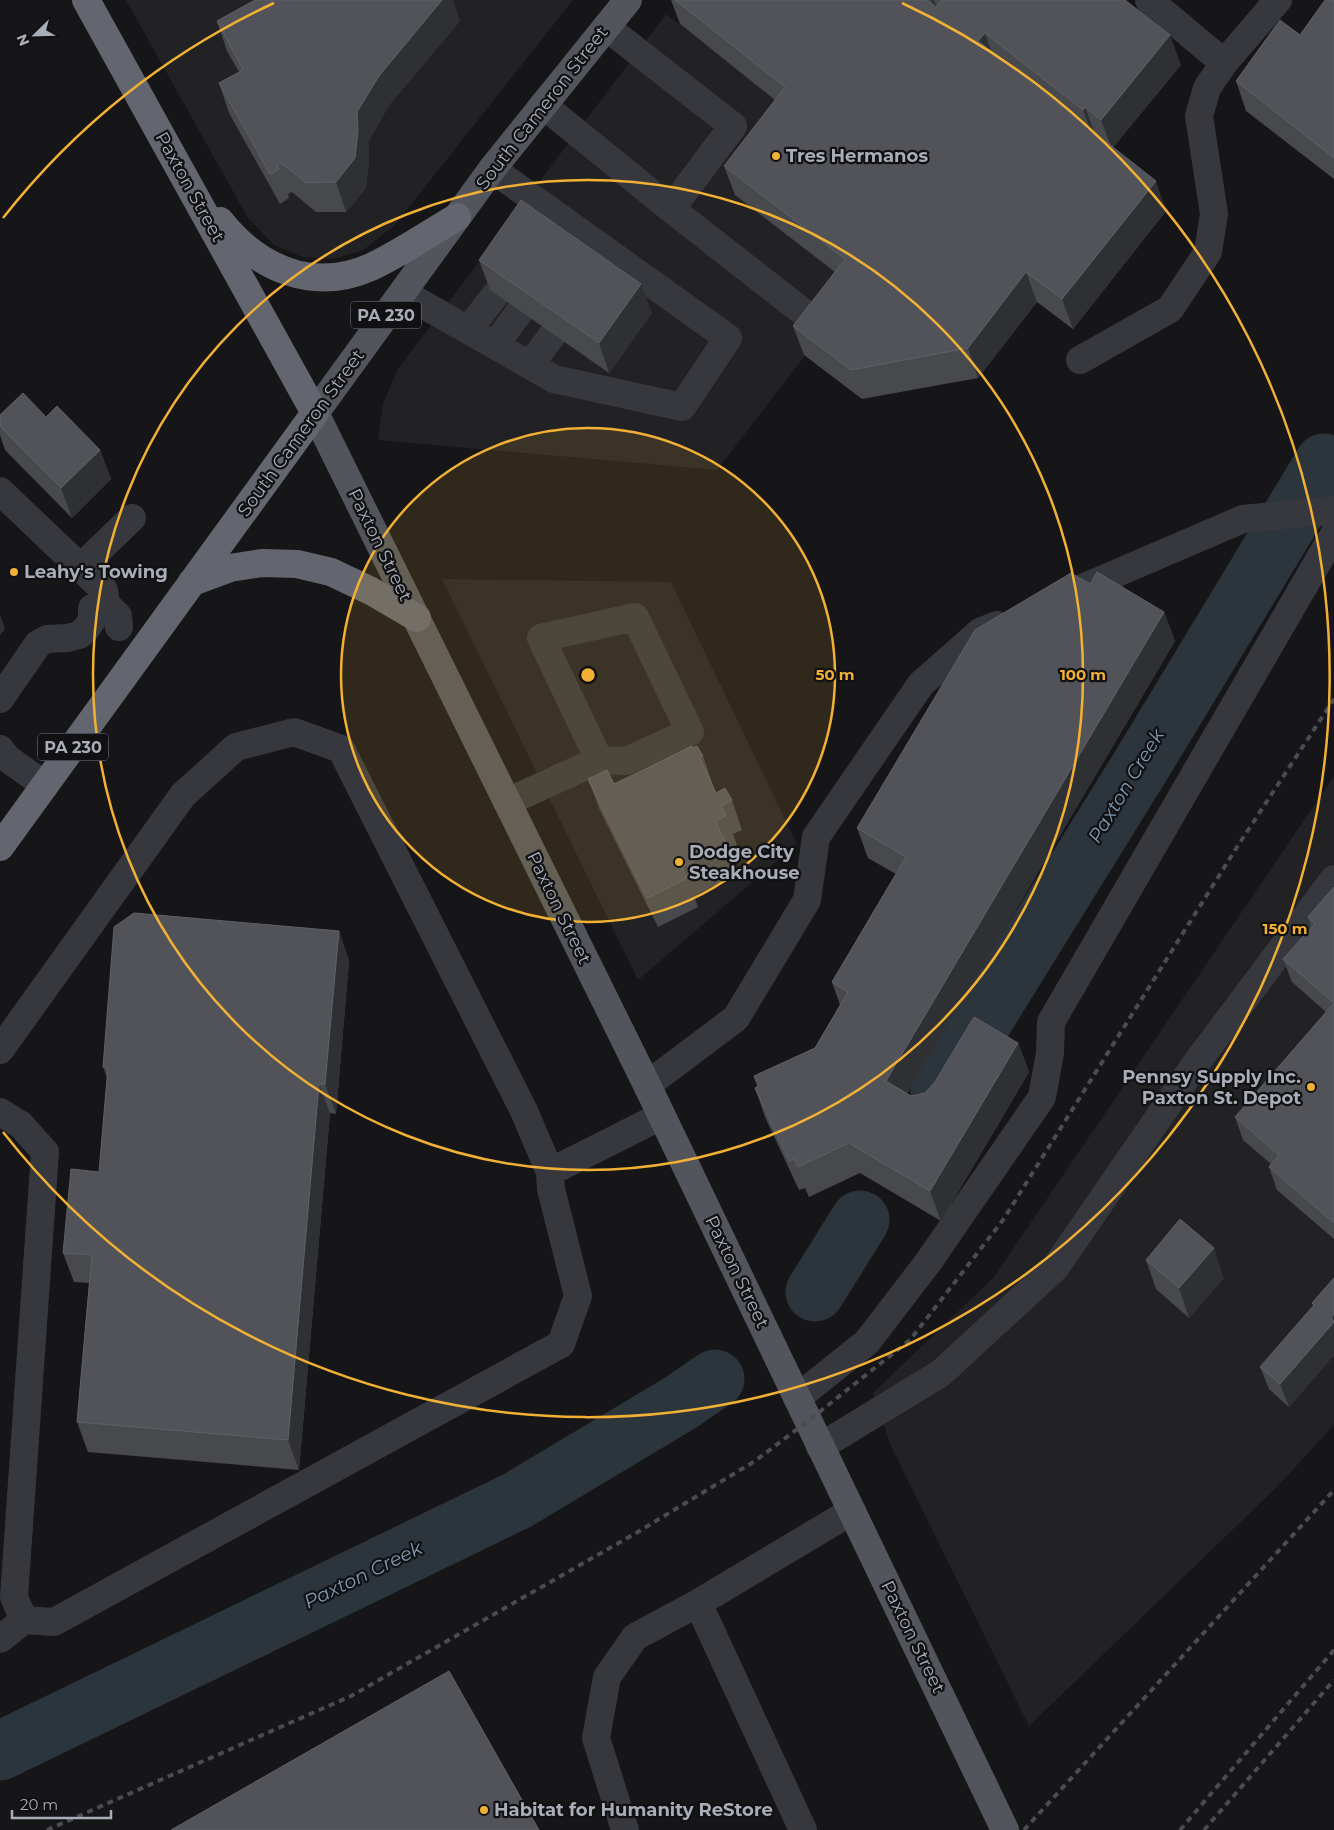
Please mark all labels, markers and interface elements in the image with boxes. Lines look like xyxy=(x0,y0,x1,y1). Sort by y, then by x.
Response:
north arrow xyxy=(10,10,60,60)
street label: South Cameron Street xyxy=(471,22,613,194)
text: N xyxy=(13,31,34,49)
street label: Paxton Street xyxy=(151,128,229,246)
place label: Tres Hermanos xyxy=(786,145,928,167)
marker: Tres Hermanos xyxy=(770,150,782,162)
road number: PA 230 xyxy=(351,302,421,328)
street label: South Cameron Street xyxy=(233,345,369,521)
street label: Paxton Street xyxy=(343,485,417,605)
place label: Leahy's Towing xyxy=(24,561,168,583)
marker: Leahy's Towing xyxy=(8,566,20,578)
text: 50 m xyxy=(815,665,855,684)
text: 100 m xyxy=(1060,665,1106,684)
centre of rings xyxy=(579,666,597,684)
water label: Paxton Creek xyxy=(1083,724,1169,847)
road number: PA 230 xyxy=(38,734,108,760)
place label: Dodge City Steakhouse xyxy=(689,841,800,884)
street label: Paxton Street xyxy=(522,848,596,968)
marker: Dodge City Steakhouse xyxy=(673,856,685,868)
text: 150 m xyxy=(1263,919,1307,938)
place label: Pennsy Supply Inc. Paxton St. Depot xyxy=(1122,1066,1301,1109)
marker: Pennsy Supply Inc. Paxton St. Depot xyxy=(1305,1081,1317,1093)
street label: Paxton Street xyxy=(700,1212,774,1332)
water label: Paxton Creek xyxy=(300,1536,427,1614)
street label: Paxton Street xyxy=(876,1577,950,1697)
scale bar xyxy=(12,1788,111,1820)
text: 20 m xyxy=(20,1795,58,1814)
place label: Habitat for Humanity ReStore xyxy=(494,1799,773,1821)
marker: Habitat for Humanity ReStore xyxy=(478,1804,490,1816)

